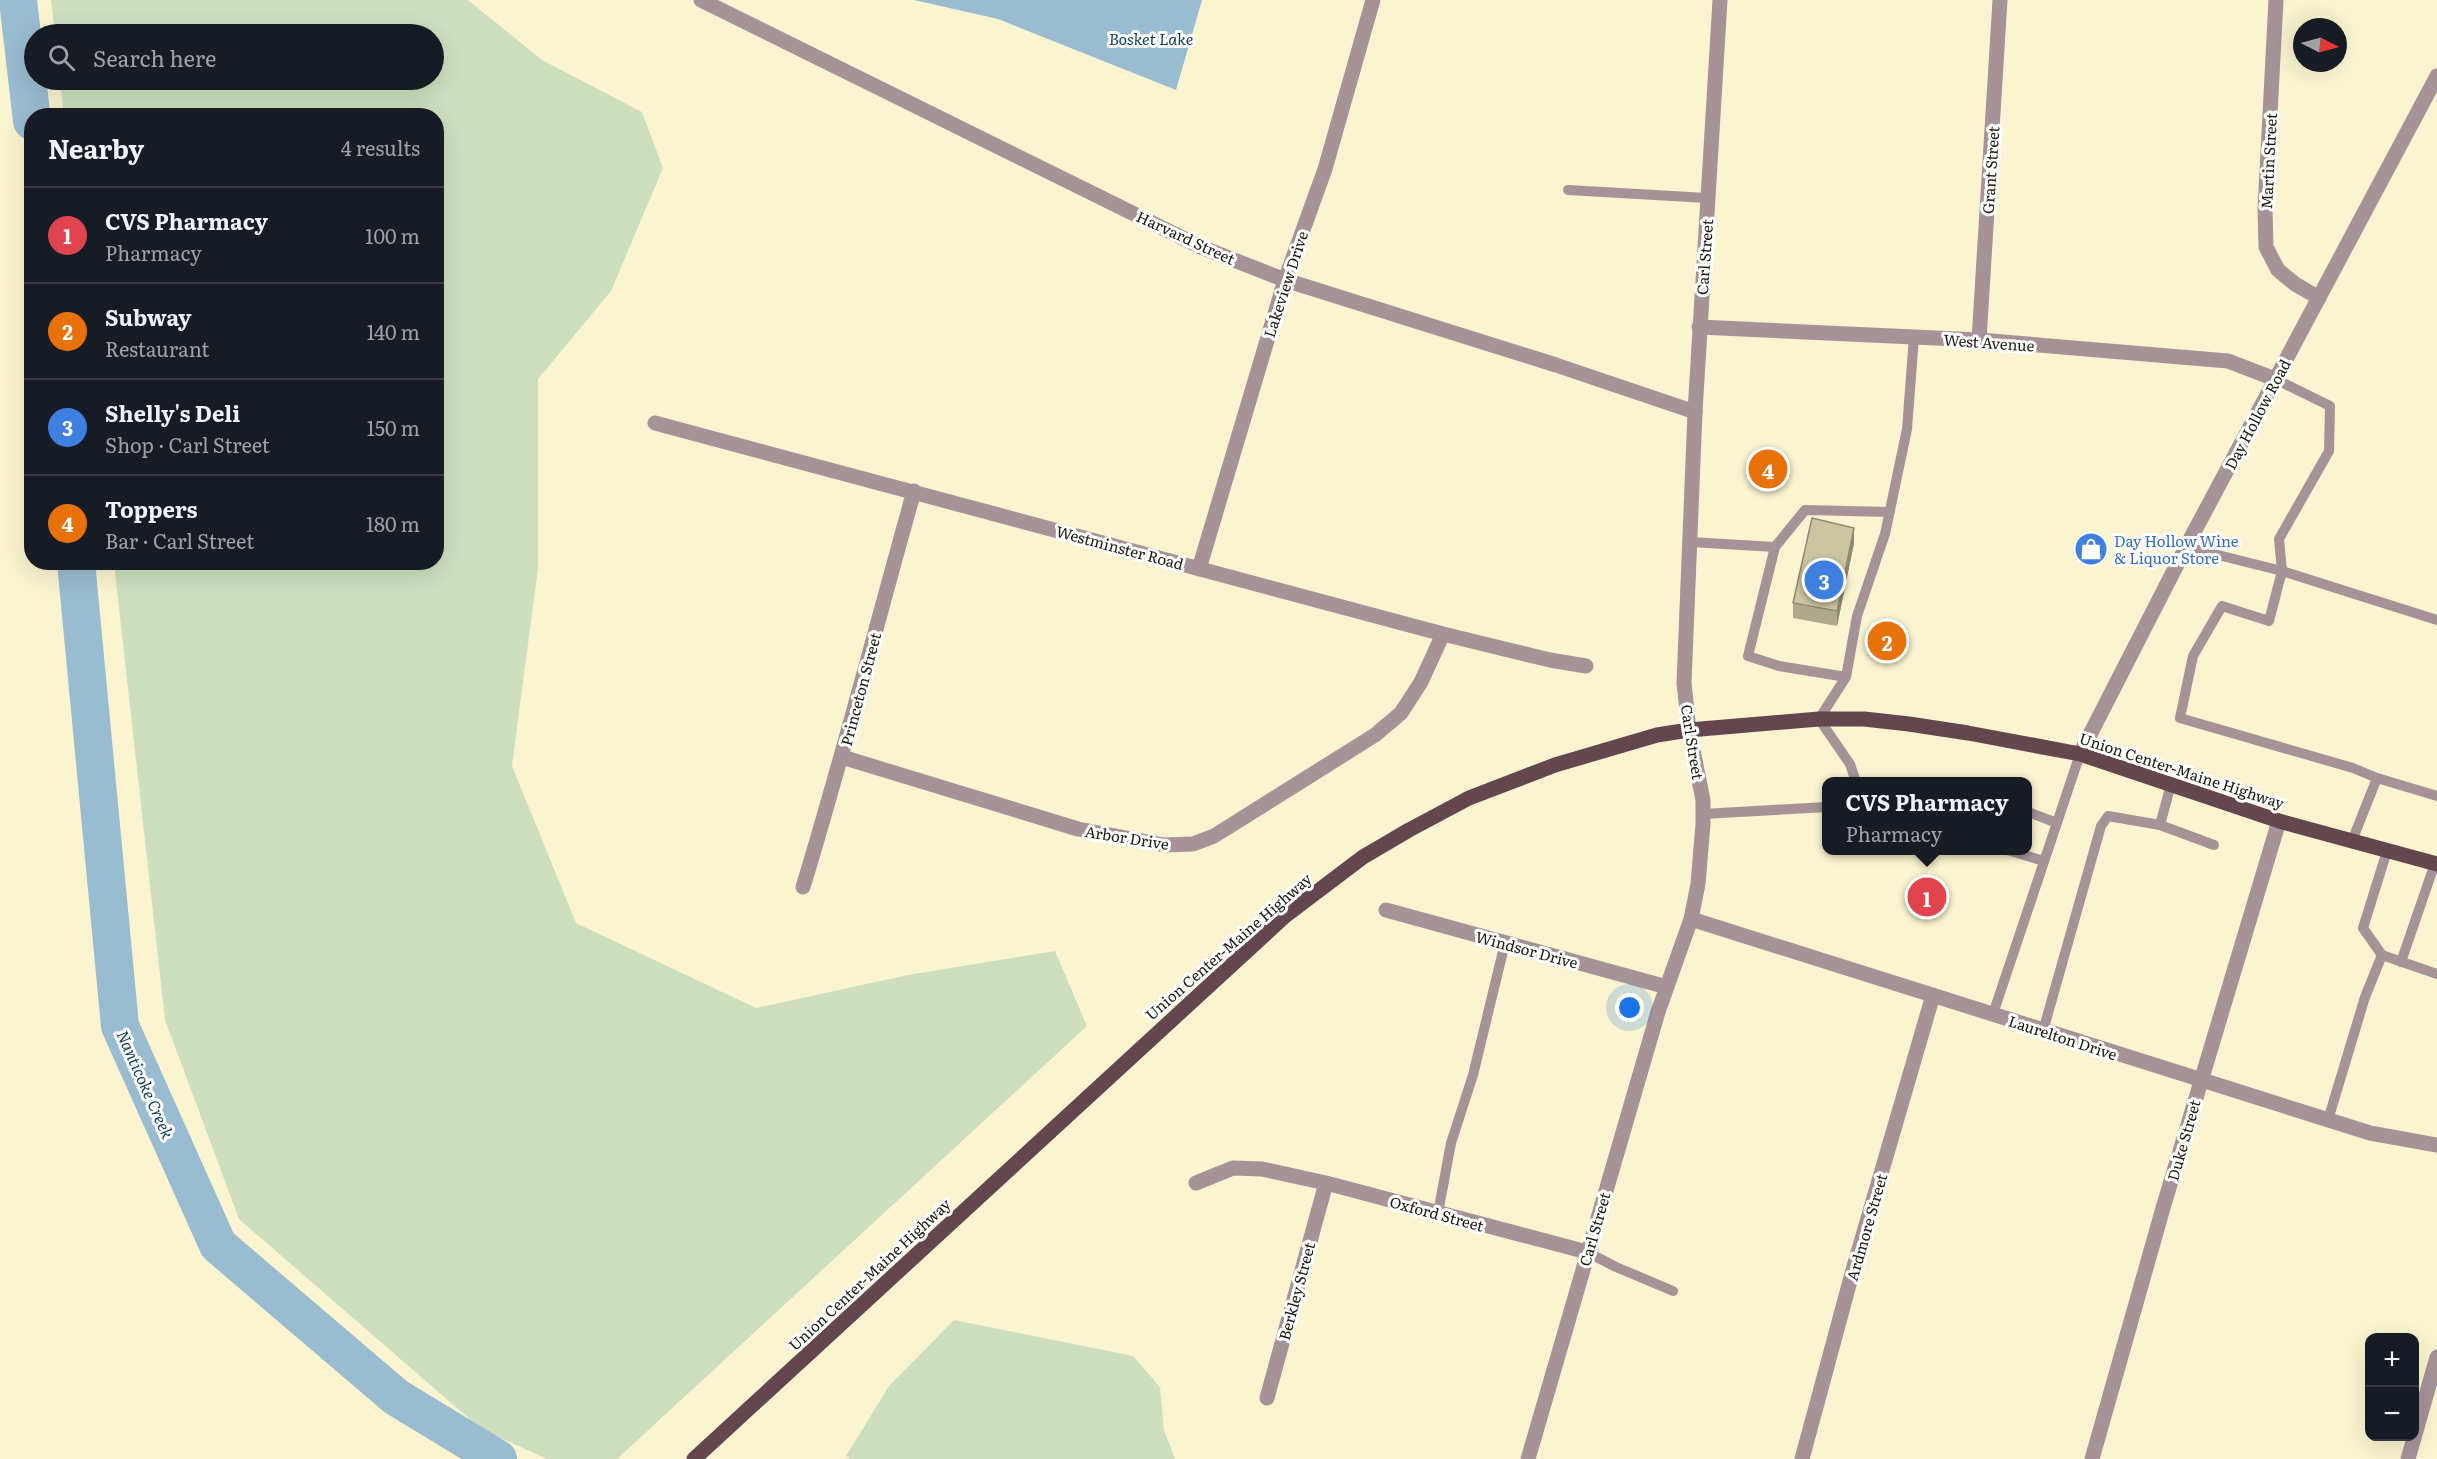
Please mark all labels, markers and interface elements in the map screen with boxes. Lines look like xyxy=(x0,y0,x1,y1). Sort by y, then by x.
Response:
north arrow xyxy=(2293,18,2347,72)
search box xyxy=(24,24,444,90)
water label: Bosket Lake xyxy=(1109,26,1193,50)
icon: search xyxy=(45,41,78,74)
text: Search here xyxy=(93,41,216,74)
street label: Martin Street xyxy=(2254,112,2282,210)
street label: Grant Street xyxy=(1975,125,2005,215)
text: Nearby xyxy=(48,128,144,167)
text: 4 results xyxy=(341,132,420,162)
text: CVS Pharmacy xyxy=(105,204,268,237)
street label: Harvard Street xyxy=(1133,204,1239,270)
street label: Carl Street xyxy=(1690,218,1718,296)
text: 1 xyxy=(63,220,72,250)
text: 100 m xyxy=(365,220,420,250)
street label: Lakeview Drive xyxy=(1257,227,1313,340)
text: Pharmacy xyxy=(105,237,202,267)
text: Subway xyxy=(105,300,191,333)
text: 2 xyxy=(62,316,73,346)
text: 140 m xyxy=(367,316,420,346)
street label: West Avenue xyxy=(1943,327,2035,357)
text: Restaurant xyxy=(105,333,209,363)
street label: Day Hollow Road xyxy=(2218,355,2296,473)
text: Shelly's Deli xyxy=(105,396,240,429)
text: 3 xyxy=(62,412,73,442)
text: 150 m xyxy=(367,412,420,442)
text: Shop · Carl Street xyxy=(105,429,270,459)
pin: 4 xyxy=(1748,446,1788,492)
text: Toppers xyxy=(105,492,198,525)
text: 4 xyxy=(61,508,74,538)
text: 180 m xyxy=(366,508,420,538)
street label: Westminster Road xyxy=(1054,519,1186,575)
text: Bar · Carl Street xyxy=(105,525,254,555)
place label: Day Hollow Wine & Liquor Store xyxy=(2114,529,2239,569)
shop icon: Day Hollow Wine & Liquor Store xyxy=(2073,531,2109,567)
pin: 3 xyxy=(1804,558,1844,602)
pin: 2 xyxy=(1868,618,1906,664)
street label: Princeton Street xyxy=(834,630,886,748)
street label: Carl Street xyxy=(1676,703,1710,781)
street label: Union Center-Maine Highway xyxy=(2077,726,2288,814)
popup xyxy=(1822,777,2032,855)
text: CVS Pharmacy xyxy=(1845,785,2009,818)
text: Pharmacy xyxy=(1845,818,1942,848)
street label: Arbor Drive xyxy=(1083,819,1171,855)
street label: Union Center-Maine Highway xyxy=(1140,867,1317,1025)
pin: 1 xyxy=(1908,874,1946,920)
street label: Windsor Drive xyxy=(1473,924,1581,974)
your location xyxy=(1615,993,1644,1022)
street label: Laurelton Drive xyxy=(2006,1009,2121,1065)
water label: Nanticoke Creek xyxy=(111,1026,181,1142)
street label: Duke Street xyxy=(2160,1097,2206,1183)
street label: Ardmore Street xyxy=(1840,1171,1892,1283)
street label: Oxford Street xyxy=(1388,1189,1486,1237)
street label: Carl Street xyxy=(1572,1189,1616,1269)
street label: Union Center-Maine Highway xyxy=(783,1192,955,1355)
street label: Berkley Street xyxy=(1272,1240,1320,1342)
map controls xyxy=(2365,1333,2419,1441)
button: + xyxy=(2365,1333,2419,1387)
button: − xyxy=(2365,1387,2419,1441)

